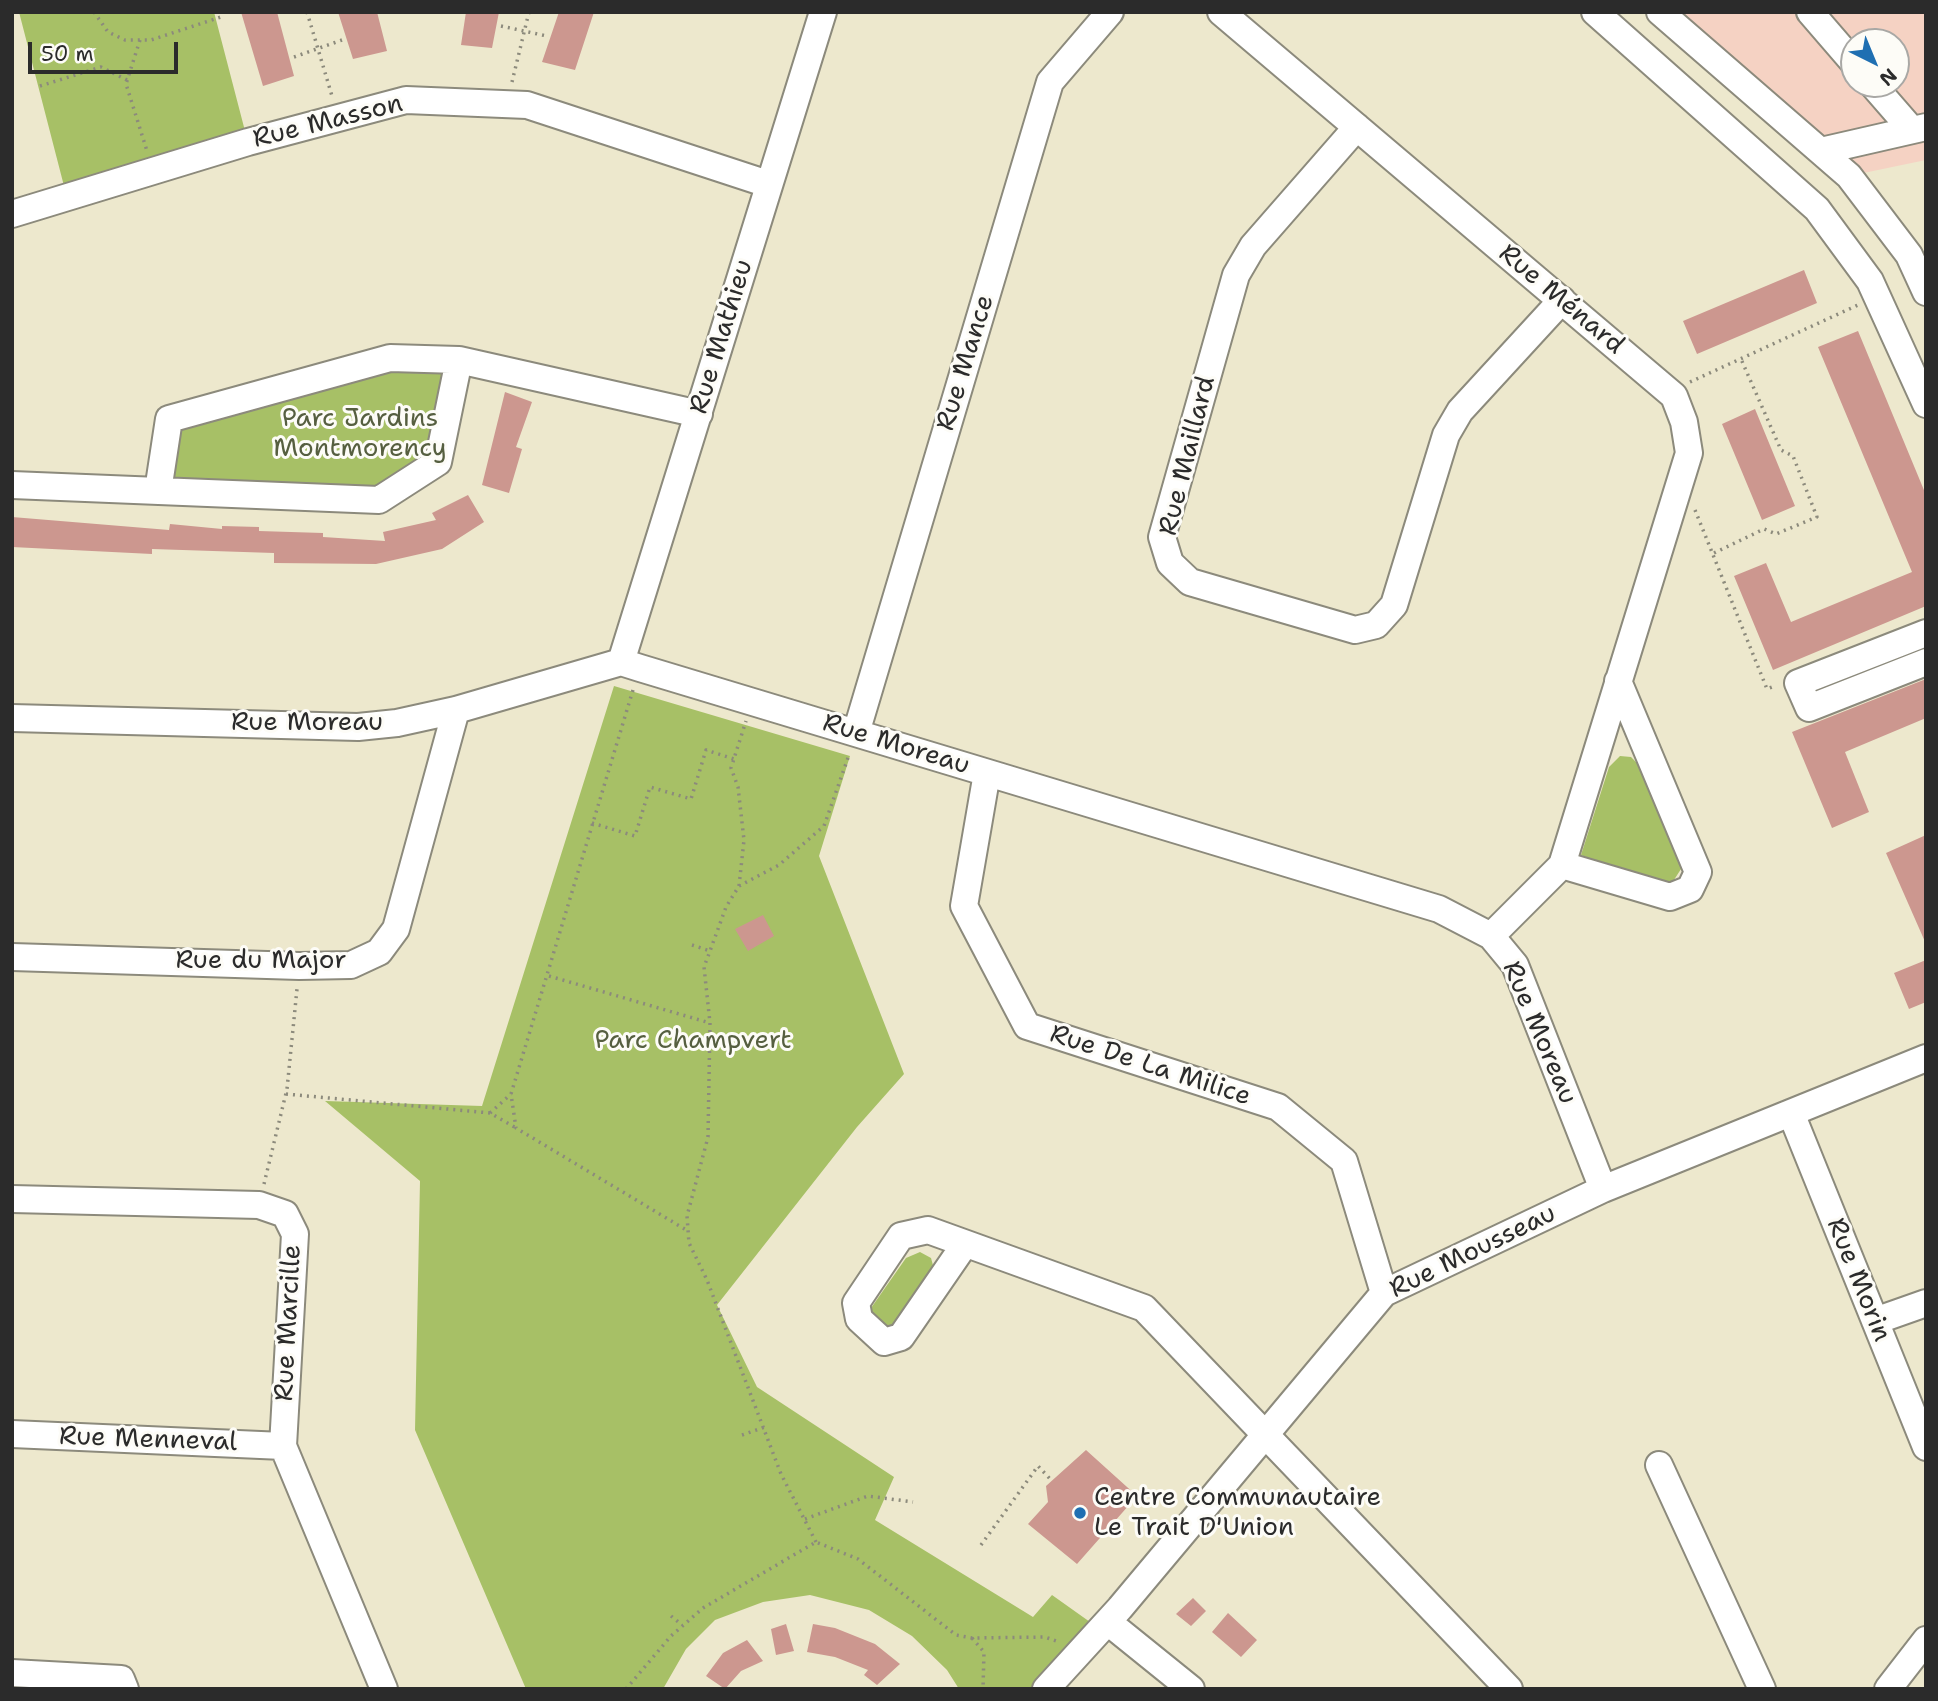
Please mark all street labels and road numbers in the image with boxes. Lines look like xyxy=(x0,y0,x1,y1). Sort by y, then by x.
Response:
street label: Rue Masson xyxy=(250,88,406,156)
street label: Rue Ménard xyxy=(1492,238,1630,362)
street label: Rue Mathieu xyxy=(684,256,760,418)
street label: Rue Mance xyxy=(931,292,1001,434)
street label: Rue Maillard xyxy=(1153,373,1223,539)
street label: Rue Moreau xyxy=(231,707,383,739)
street label: Rue Moreau xyxy=(819,708,973,782)
street label: Rue du Major xyxy=(175,945,347,977)
street label: Rue Moreau xyxy=(1495,957,1583,1109)
street label: Rue De La Milice xyxy=(1046,1019,1254,1113)
street label: Rue Mousseau xyxy=(1385,1198,1561,1306)
street label: Rue Morin xyxy=(1819,1214,1897,1346)
street label: Rue Marcille xyxy=(269,1244,309,1402)
street label: Rue Menneval xyxy=(58,1421,238,1459)

